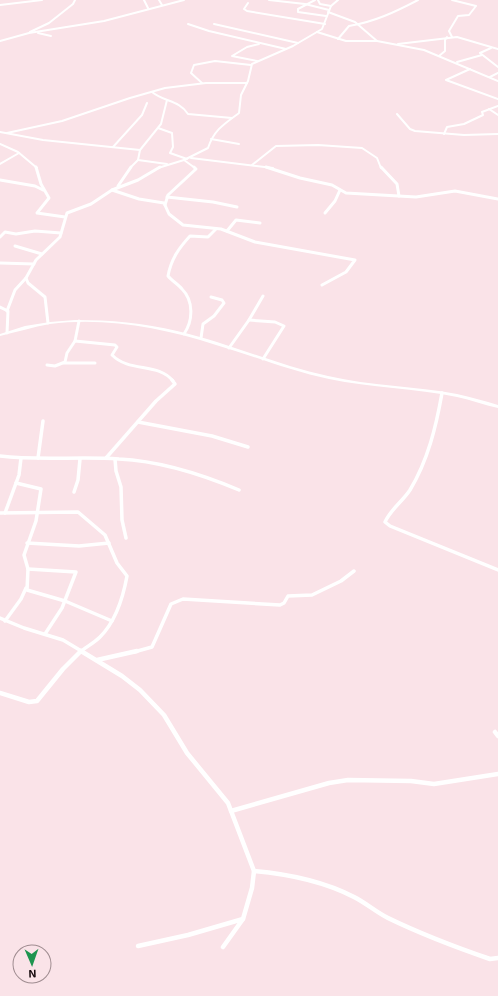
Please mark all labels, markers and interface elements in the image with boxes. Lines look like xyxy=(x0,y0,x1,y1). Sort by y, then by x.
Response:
north arrow xyxy=(12,944,52,984)
text: N xyxy=(28,968,37,981)

